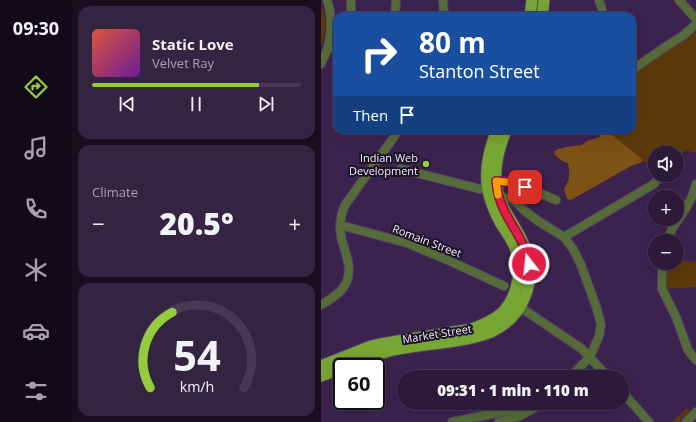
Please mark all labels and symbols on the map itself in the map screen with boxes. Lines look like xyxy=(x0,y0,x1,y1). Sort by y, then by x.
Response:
place label: Indian Web Development xyxy=(349,150,418,178)
marker: Indian Web Development xyxy=(421,159,431,169)
pin xyxy=(508,170,542,204)
street label: Romain Street xyxy=(391,220,464,261)
position arrow xyxy=(508,243,550,285)
street label: Market Street xyxy=(401,321,473,346)
speed limit sign: 60 xyxy=(333,358,385,410)

